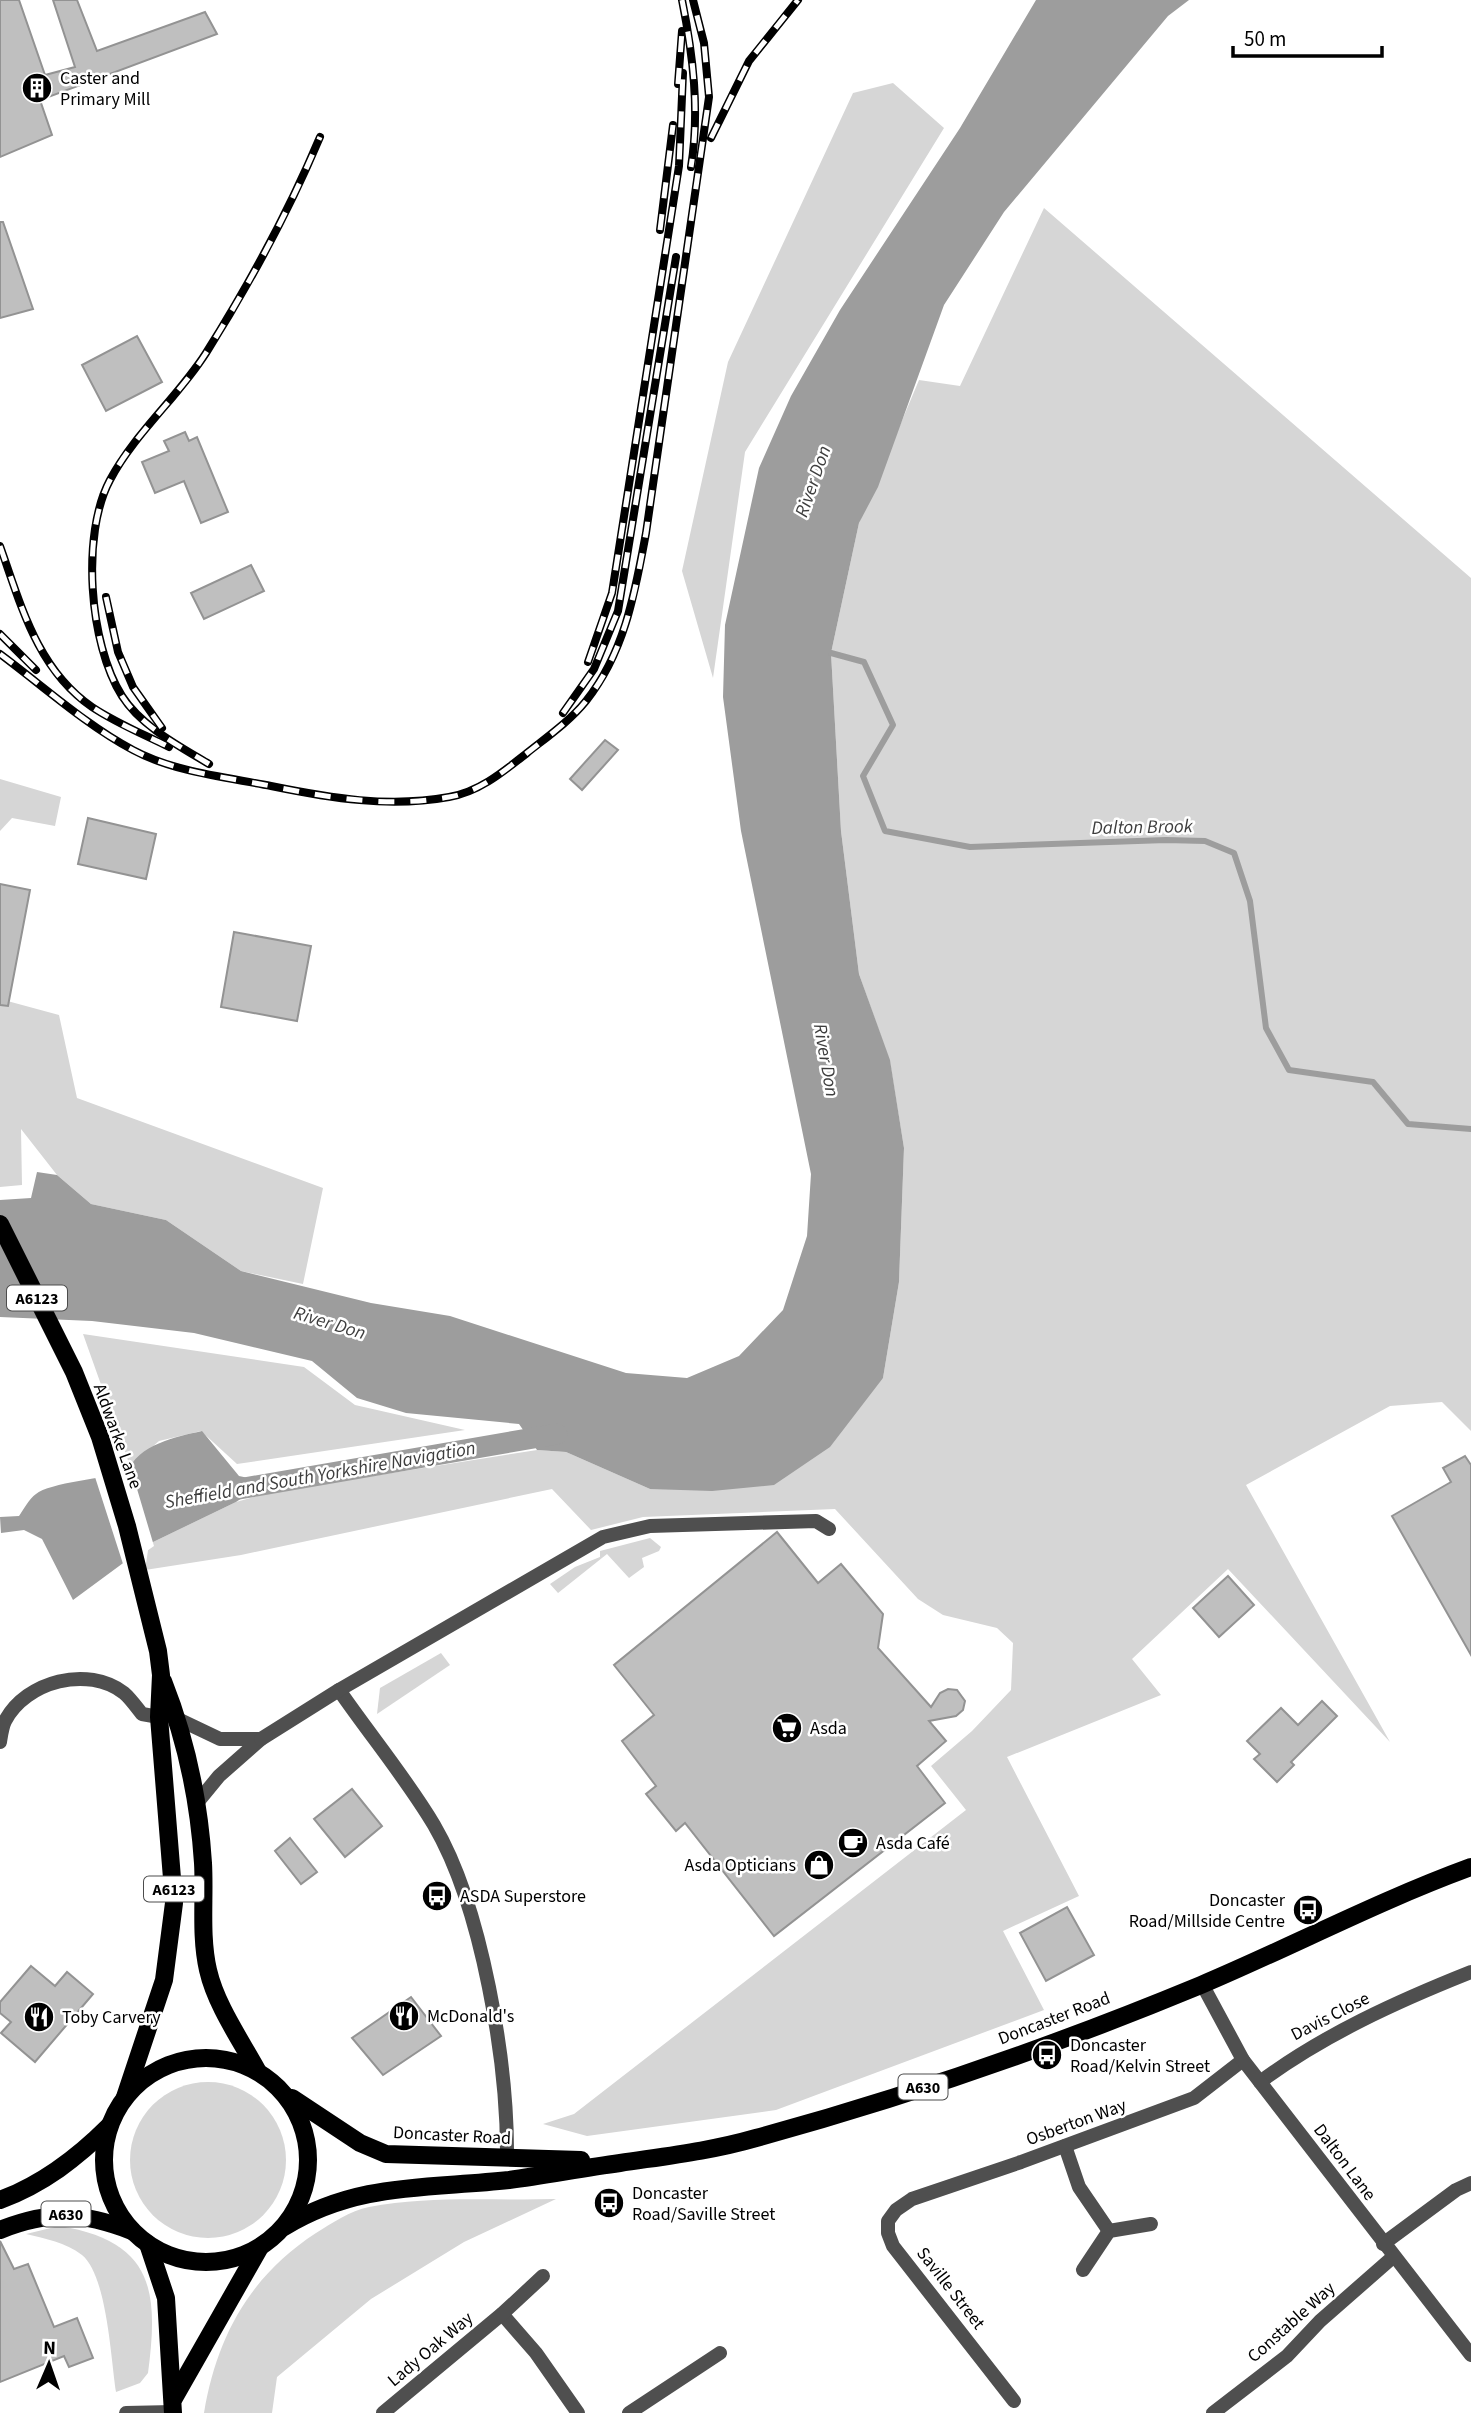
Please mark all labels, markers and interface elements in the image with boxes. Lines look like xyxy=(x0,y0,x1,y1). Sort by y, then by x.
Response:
scale bar xyxy=(1233,14,1382,58)
text: 50 m xyxy=(1244,24,1286,54)
place label: Caster and Primary Mill xyxy=(60,66,150,112)
building icon: Caster and Primary Mill xyxy=(20,71,54,105)
water label: River Don xyxy=(789,442,838,521)
water label: Dalton Brook xyxy=(1091,813,1194,842)
water label: River Don xyxy=(806,1022,845,1099)
road number: A6123 xyxy=(7,1286,67,1310)
water label: River Don xyxy=(290,1300,369,1347)
street label: Aldwarke Lane xyxy=(87,1380,148,1492)
water label: Sheffield and South Yorkshire Navigation xyxy=(163,1435,478,1516)
supermarket icon: Asda xyxy=(770,1711,804,1745)
place label: Asda xyxy=(810,1716,847,1741)
cafe icon: Asda Café xyxy=(836,1826,870,1860)
place label: Asda Café xyxy=(876,1831,950,1856)
shop icon: Asda Opticians xyxy=(802,1848,836,1882)
place label: Asda Opticians xyxy=(684,1853,796,1878)
road number: A6123 xyxy=(144,1876,204,1901)
bus stop icon: ASDA Superstore xyxy=(420,1879,454,1913)
place label: ASDA Superstore xyxy=(460,1884,586,1909)
place label: Doncaster Road/Millside Centre xyxy=(1129,1888,1286,1934)
bus stop icon: Doncaster Road/Millside Centre xyxy=(1291,1893,1325,1927)
street label: Doncaster Road xyxy=(995,1986,1114,2051)
street label: Davis Close xyxy=(1287,1986,1374,2047)
restaurant icon: McDonald's xyxy=(387,1999,421,2033)
restaurant icon: Toby Carvery xyxy=(22,2000,56,2034)
place label: McDonald's xyxy=(427,2004,514,2029)
place label: Toby Carvery xyxy=(62,2005,161,2030)
place label: Doncaster Road/Kelvin Street xyxy=(1070,2033,1210,2079)
bus stop icon: Doncaster Road/Kelvin Street xyxy=(1030,2038,1064,2072)
road number: A630 xyxy=(898,2074,948,2100)
street label: Osberton Way xyxy=(1023,2093,1130,2152)
street label: Dalton Lane xyxy=(1307,2119,1382,2206)
street label: Doncaster Road xyxy=(392,2120,512,2151)
place label: Doncaster Road/Saville Street xyxy=(632,2181,775,2227)
bus stop icon: Doncaster Road/Saville Street xyxy=(592,2186,626,2220)
road number: A630 xyxy=(42,2202,90,2226)
street label: Saville Street xyxy=(910,2242,991,2335)
street label: Constable Way xyxy=(1242,2276,1341,2369)
street label: Lady Oak Way xyxy=(382,2306,479,2393)
north arrow xyxy=(14,2329,84,2399)
text: N xyxy=(43,2335,56,2362)

